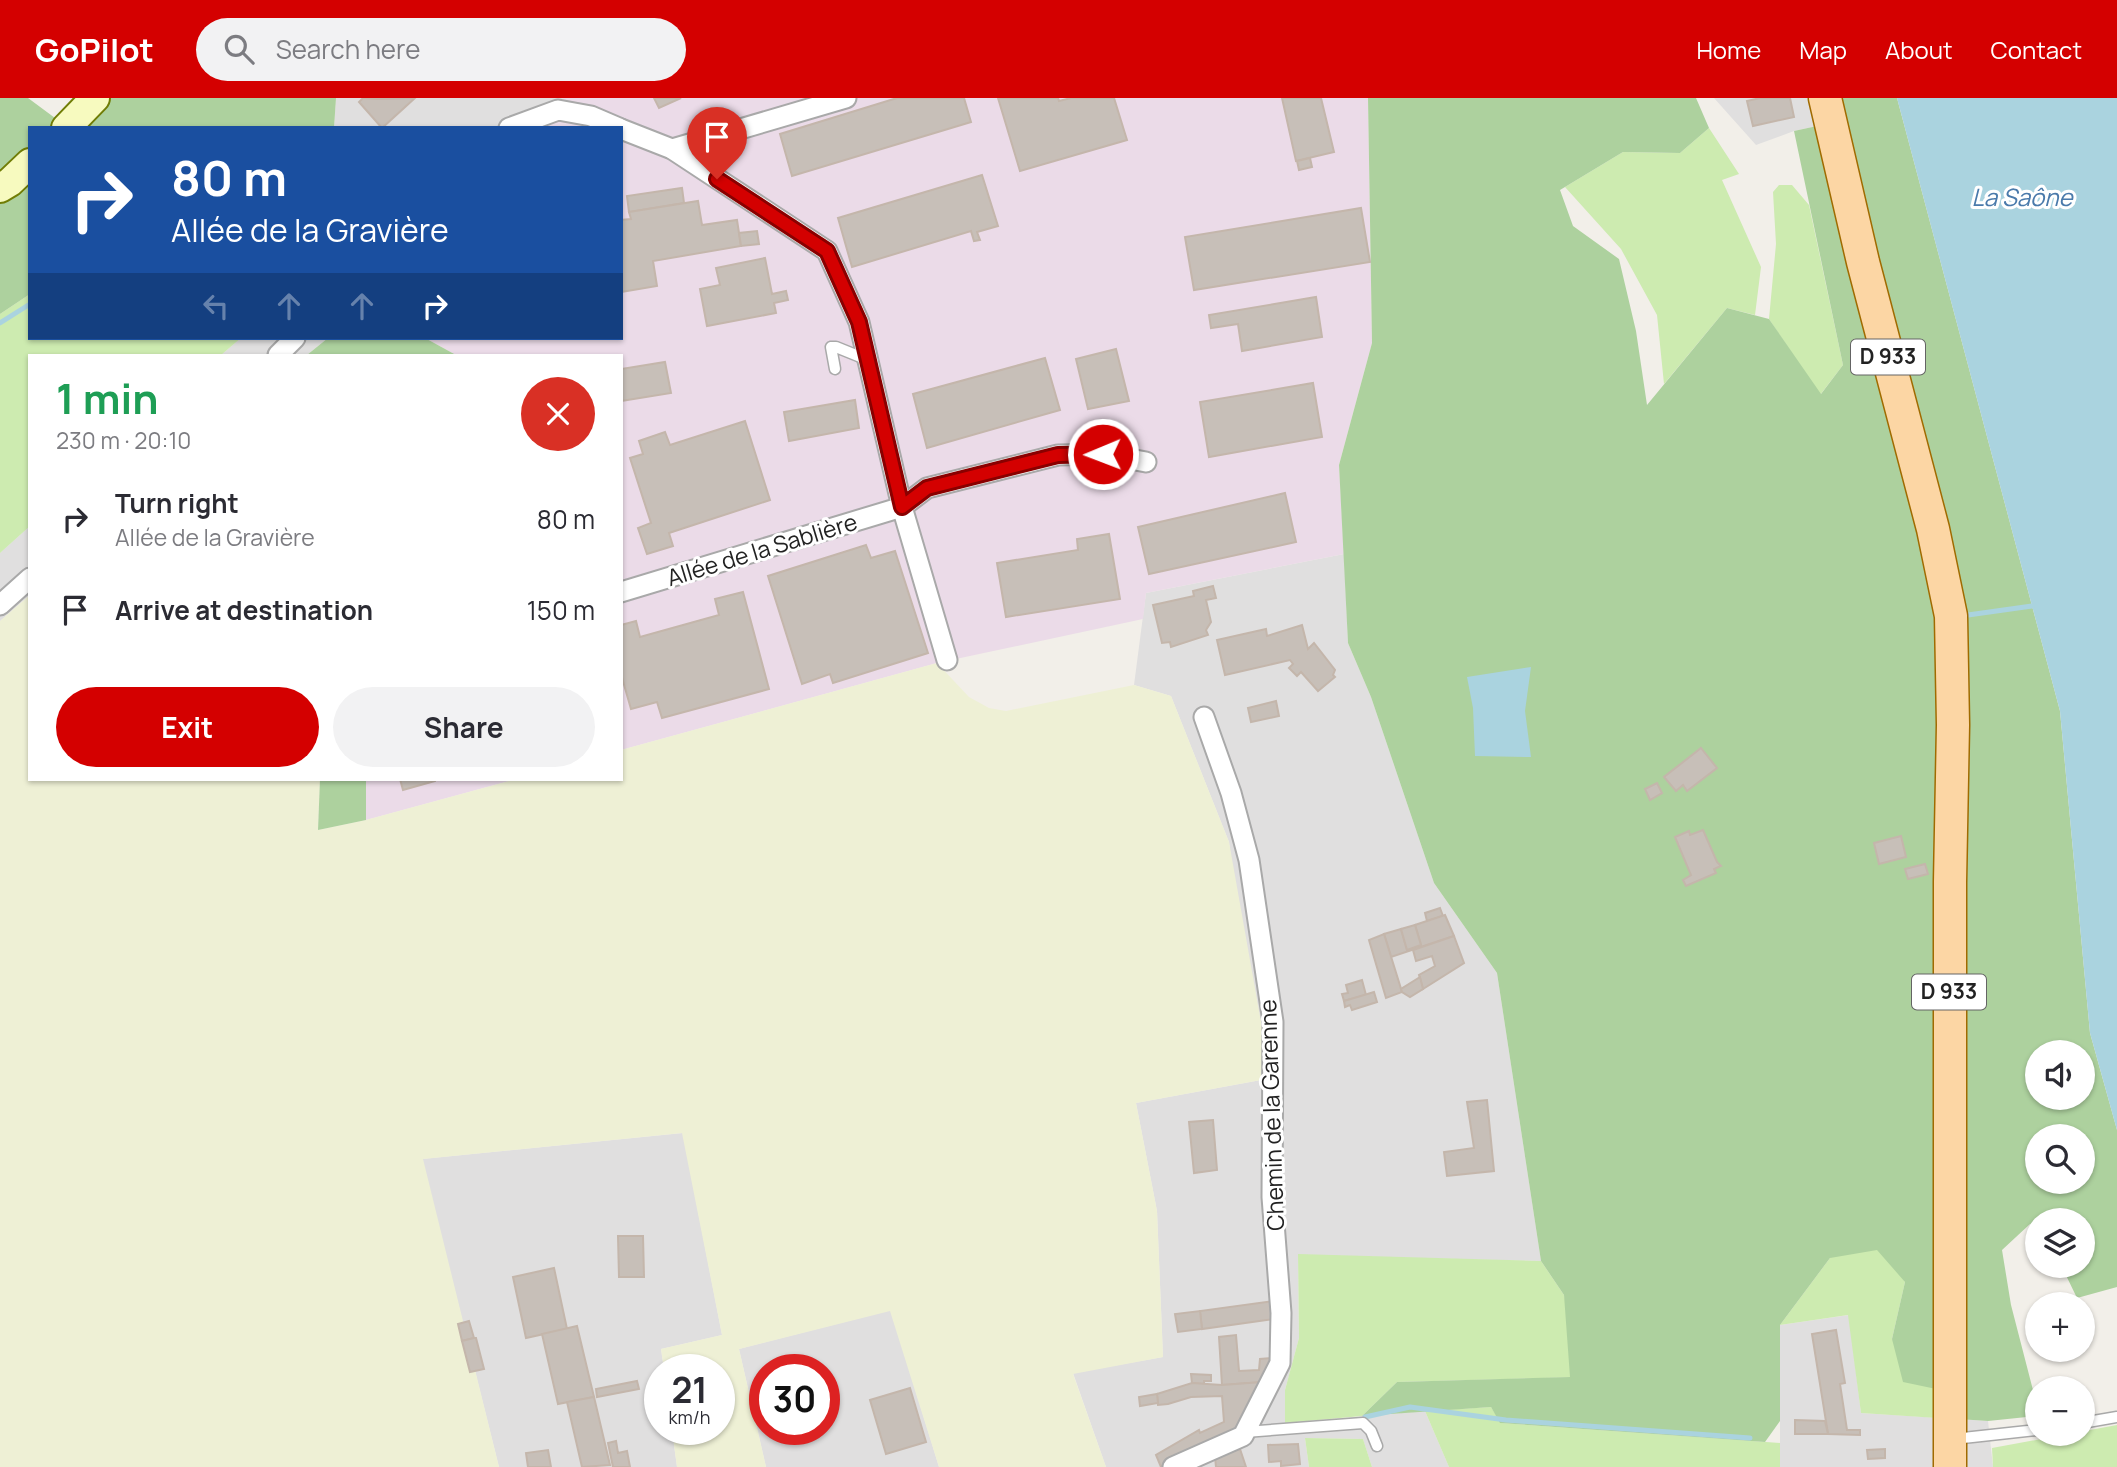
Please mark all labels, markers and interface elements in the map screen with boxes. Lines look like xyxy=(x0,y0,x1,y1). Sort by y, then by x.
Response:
search box xyxy=(196,18,686,81)
text: GoPilot xyxy=(35,27,154,72)
icon: search xyxy=(220,30,258,68)
text: Search here xyxy=(276,31,420,67)
text: Home xyxy=(1696,33,1761,66)
text: Map xyxy=(1799,33,1847,66)
text: About xyxy=(1885,33,1953,66)
text: Contact xyxy=(1991,33,2082,66)
pin xyxy=(687,107,747,179)
icon: arrive xyxy=(698,118,736,156)
text: 80 m xyxy=(171,144,287,211)
icon: right xyxy=(56,154,147,245)
water label: La Saône xyxy=(1972,180,2074,213)
text: Allée de la Gravière xyxy=(171,208,449,252)
icon: left xyxy=(197,287,235,325)
icon: ahead xyxy=(270,287,308,325)
icon: ahead xyxy=(343,287,381,325)
icon: right xyxy=(416,287,454,325)
road number: D 933 xyxy=(1851,340,1925,374)
text: 1 min xyxy=(56,369,159,427)
button: close xyxy=(521,377,595,451)
position arrow xyxy=(1066,417,1140,491)
text: 230 m · 20:10 xyxy=(56,424,191,456)
text: Turn right xyxy=(115,485,239,521)
icon: right xyxy=(56,500,94,538)
text: 80 m xyxy=(537,501,595,537)
street label: Allée de la Sablière xyxy=(663,505,861,593)
text: Allée de la Gravière xyxy=(115,521,315,553)
icon: arrive xyxy=(56,591,94,629)
text: Arrive at destination xyxy=(115,592,373,628)
text: 150 m xyxy=(527,592,595,628)
button: Exit xyxy=(56,687,319,767)
button: Share xyxy=(333,687,595,767)
road number: D 933 xyxy=(1912,974,1986,1010)
street label: Chemin de la Garenne xyxy=(1251,999,1291,1231)
map controls xyxy=(2025,1040,2095,1446)
button: sound xyxy=(2025,1040,2095,1110)
button: search xyxy=(2025,1124,2095,1194)
button: layers xyxy=(2025,1208,2095,1278)
button: + xyxy=(2025,1292,2095,1362)
speed limit sign: 30 xyxy=(749,1354,840,1445)
text: 21 xyxy=(671,1366,708,1414)
button: − xyxy=(2025,1376,2095,1446)
text: km/h xyxy=(669,1405,710,1429)

